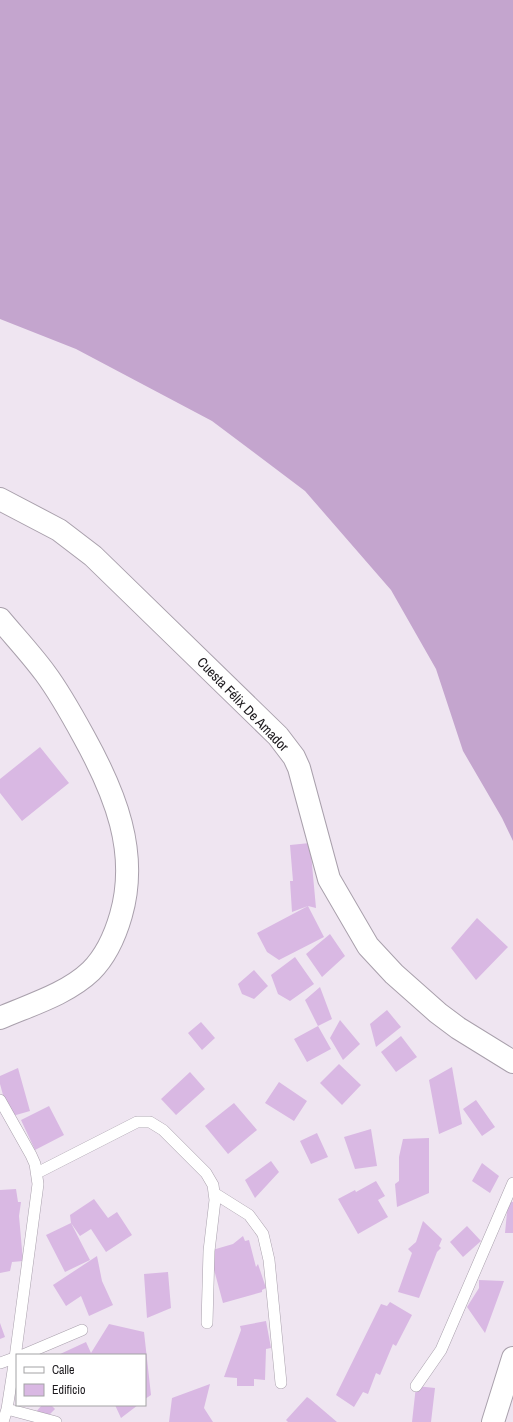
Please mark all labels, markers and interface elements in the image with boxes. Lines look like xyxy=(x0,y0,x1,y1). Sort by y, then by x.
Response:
street label: Cuesta Félix De Amador xyxy=(193,653,293,755)
legend xyxy=(16,1354,146,1406)
text: Calle xyxy=(52,1362,74,1378)
text: Edificio xyxy=(52,1382,85,1398)

